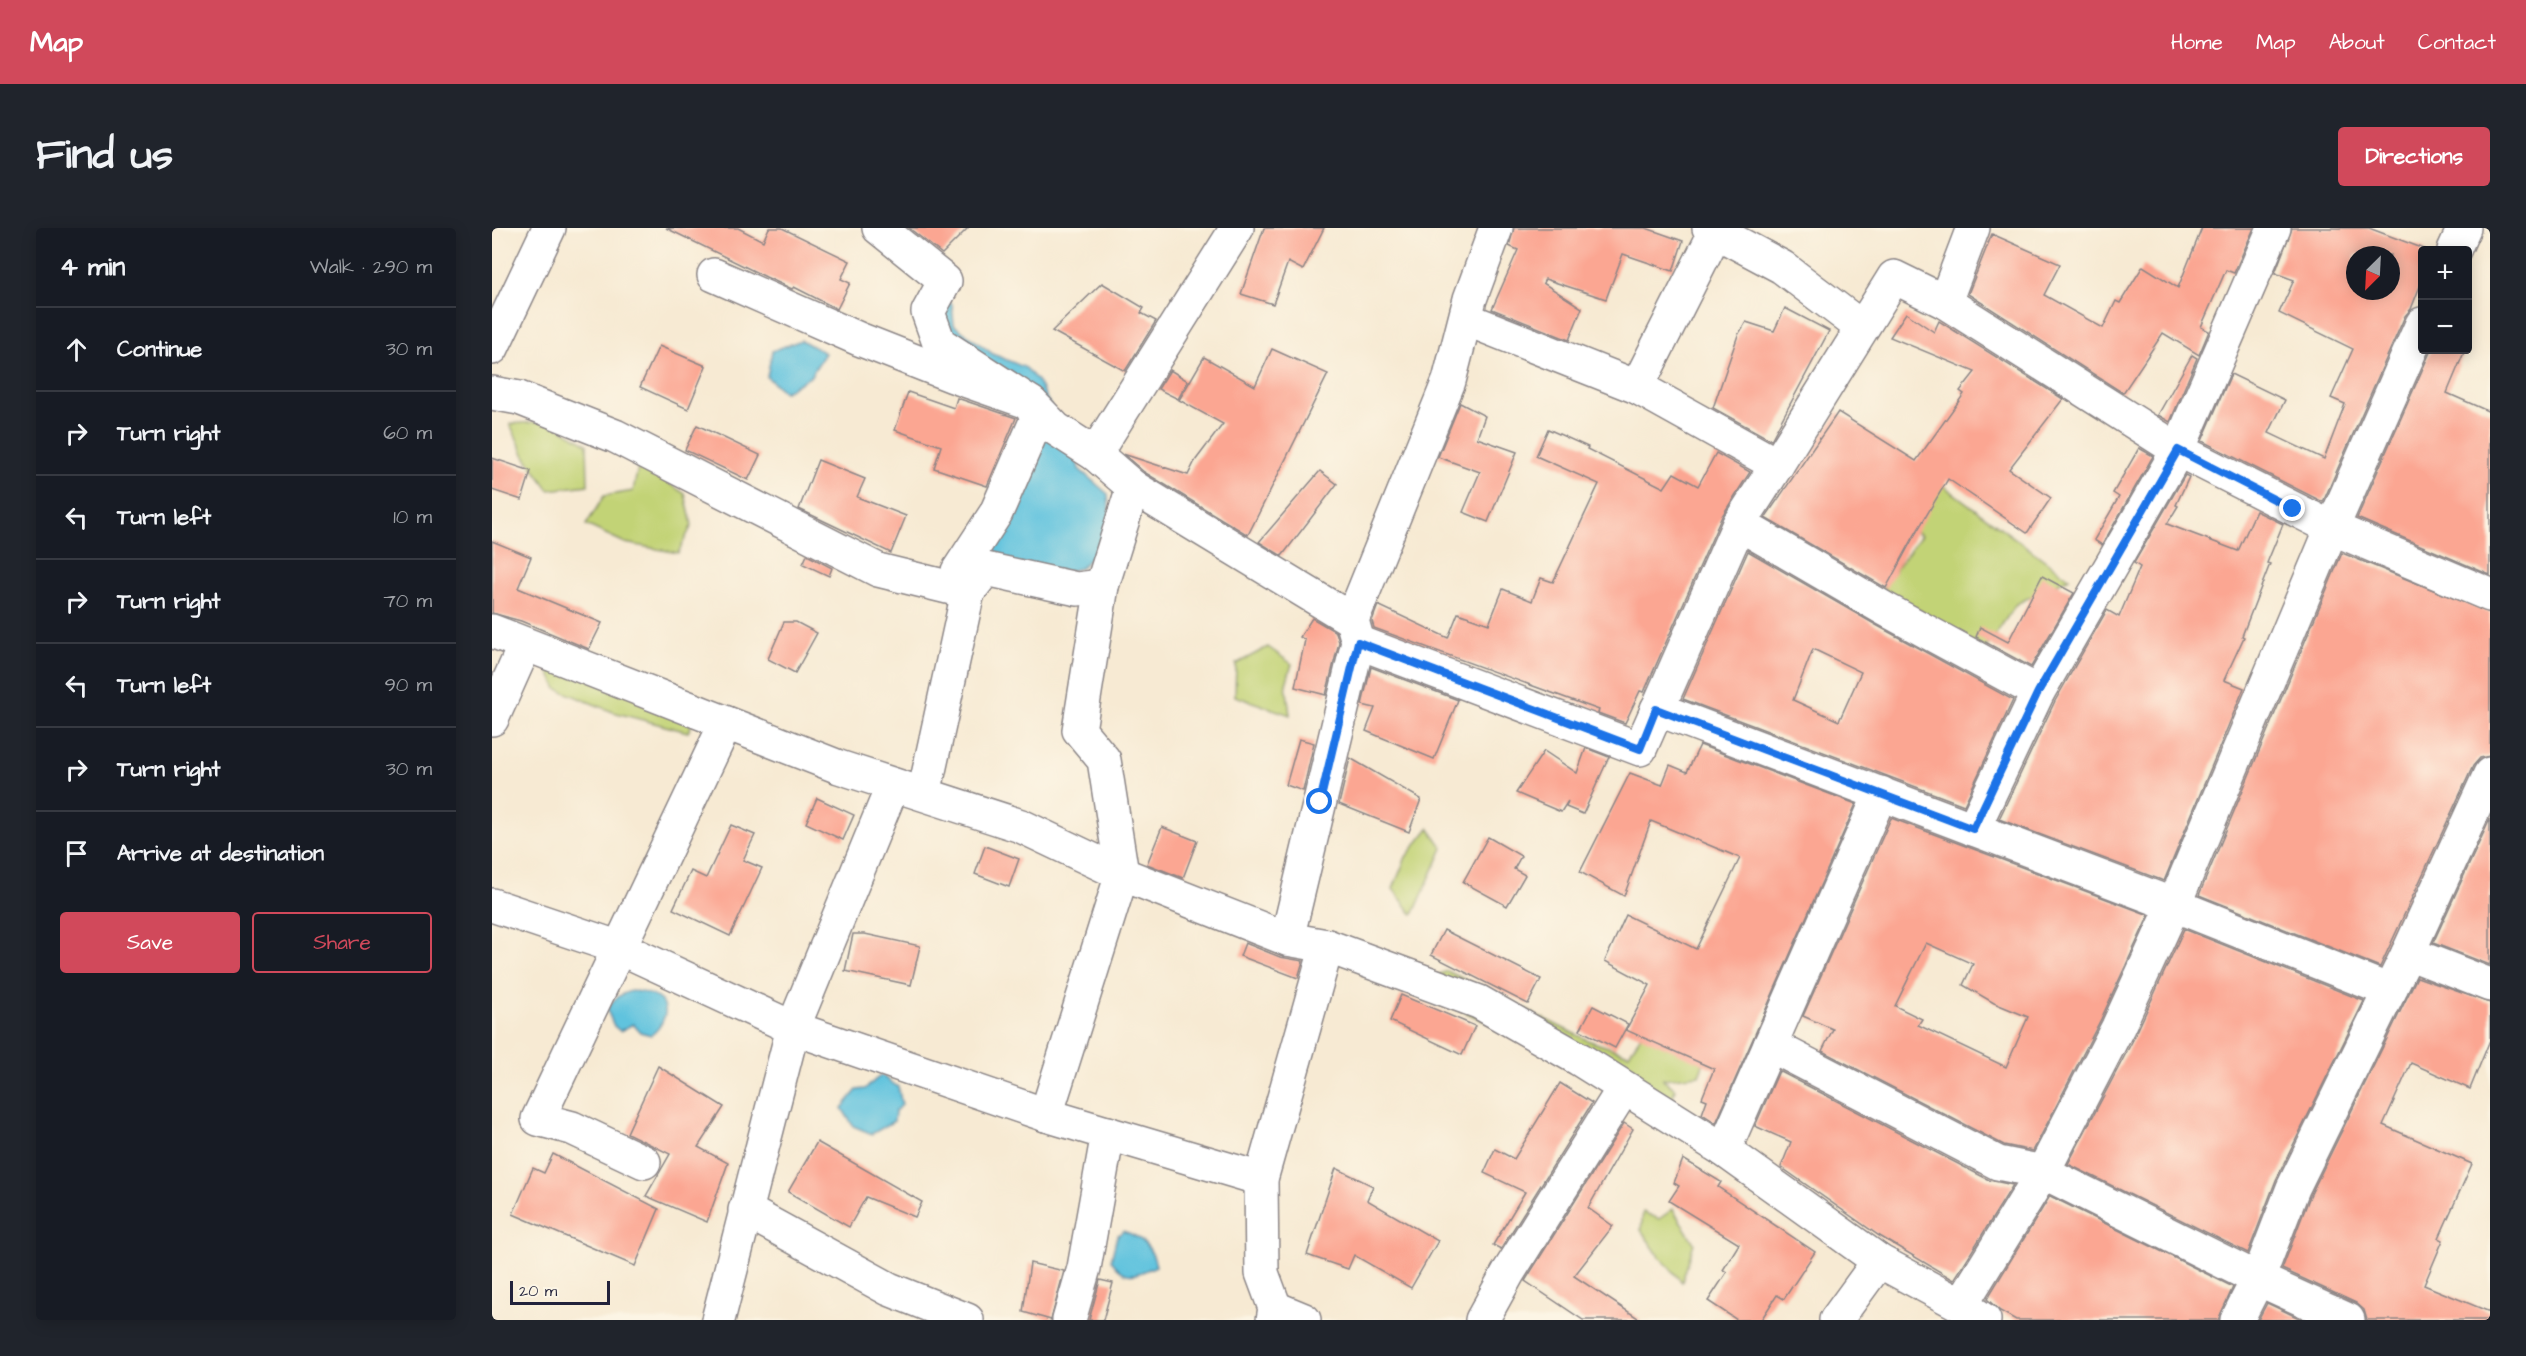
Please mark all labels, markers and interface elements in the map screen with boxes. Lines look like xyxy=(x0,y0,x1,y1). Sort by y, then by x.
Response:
text: Map xyxy=(30,23,83,62)
text: Home xyxy=(2171,28,2223,57)
text: Map xyxy=(2256,28,2296,57)
text: About xyxy=(2329,28,2385,57)
text: Contact xyxy=(2418,28,2496,57)
text: Find us xyxy=(36,127,173,185)
button: Directions xyxy=(2338,127,2490,186)
north arrow xyxy=(2346,246,2400,300)
map controls xyxy=(2418,246,2472,354)
button: + xyxy=(2418,246,2472,300)
text: 4 min xyxy=(60,249,125,285)
text: Walk · 290 m xyxy=(310,253,432,281)
button: − xyxy=(2418,300,2472,354)
icon: ahead xyxy=(60,333,93,366)
text: Continue xyxy=(117,334,202,365)
text: 30 m xyxy=(386,335,432,363)
icon: right xyxy=(60,417,93,450)
text: Turn right xyxy=(117,418,220,449)
text: 60 m xyxy=(383,419,432,447)
route end xyxy=(2279,495,2305,521)
icon: left xyxy=(60,501,93,534)
text: Turn left xyxy=(117,502,211,533)
text: 10 m xyxy=(393,503,432,531)
icon: right xyxy=(60,585,93,618)
text: Turn right xyxy=(117,586,220,617)
text: 70 m xyxy=(384,587,432,615)
icon: left xyxy=(60,669,93,702)
text: Turn left xyxy=(117,670,211,701)
text: 90 m xyxy=(384,671,432,699)
icon: right xyxy=(60,753,93,786)
text: Turn right xyxy=(117,754,220,785)
text: 30 m xyxy=(386,755,432,783)
route start xyxy=(1306,788,1332,814)
icon: arrive xyxy=(60,837,93,870)
text: Arrive at destination xyxy=(117,838,324,869)
button: Save xyxy=(60,912,240,973)
button: Share xyxy=(252,912,432,973)
scale bar xyxy=(510,1278,610,1306)
text: 20 m xyxy=(519,1280,557,1302)

